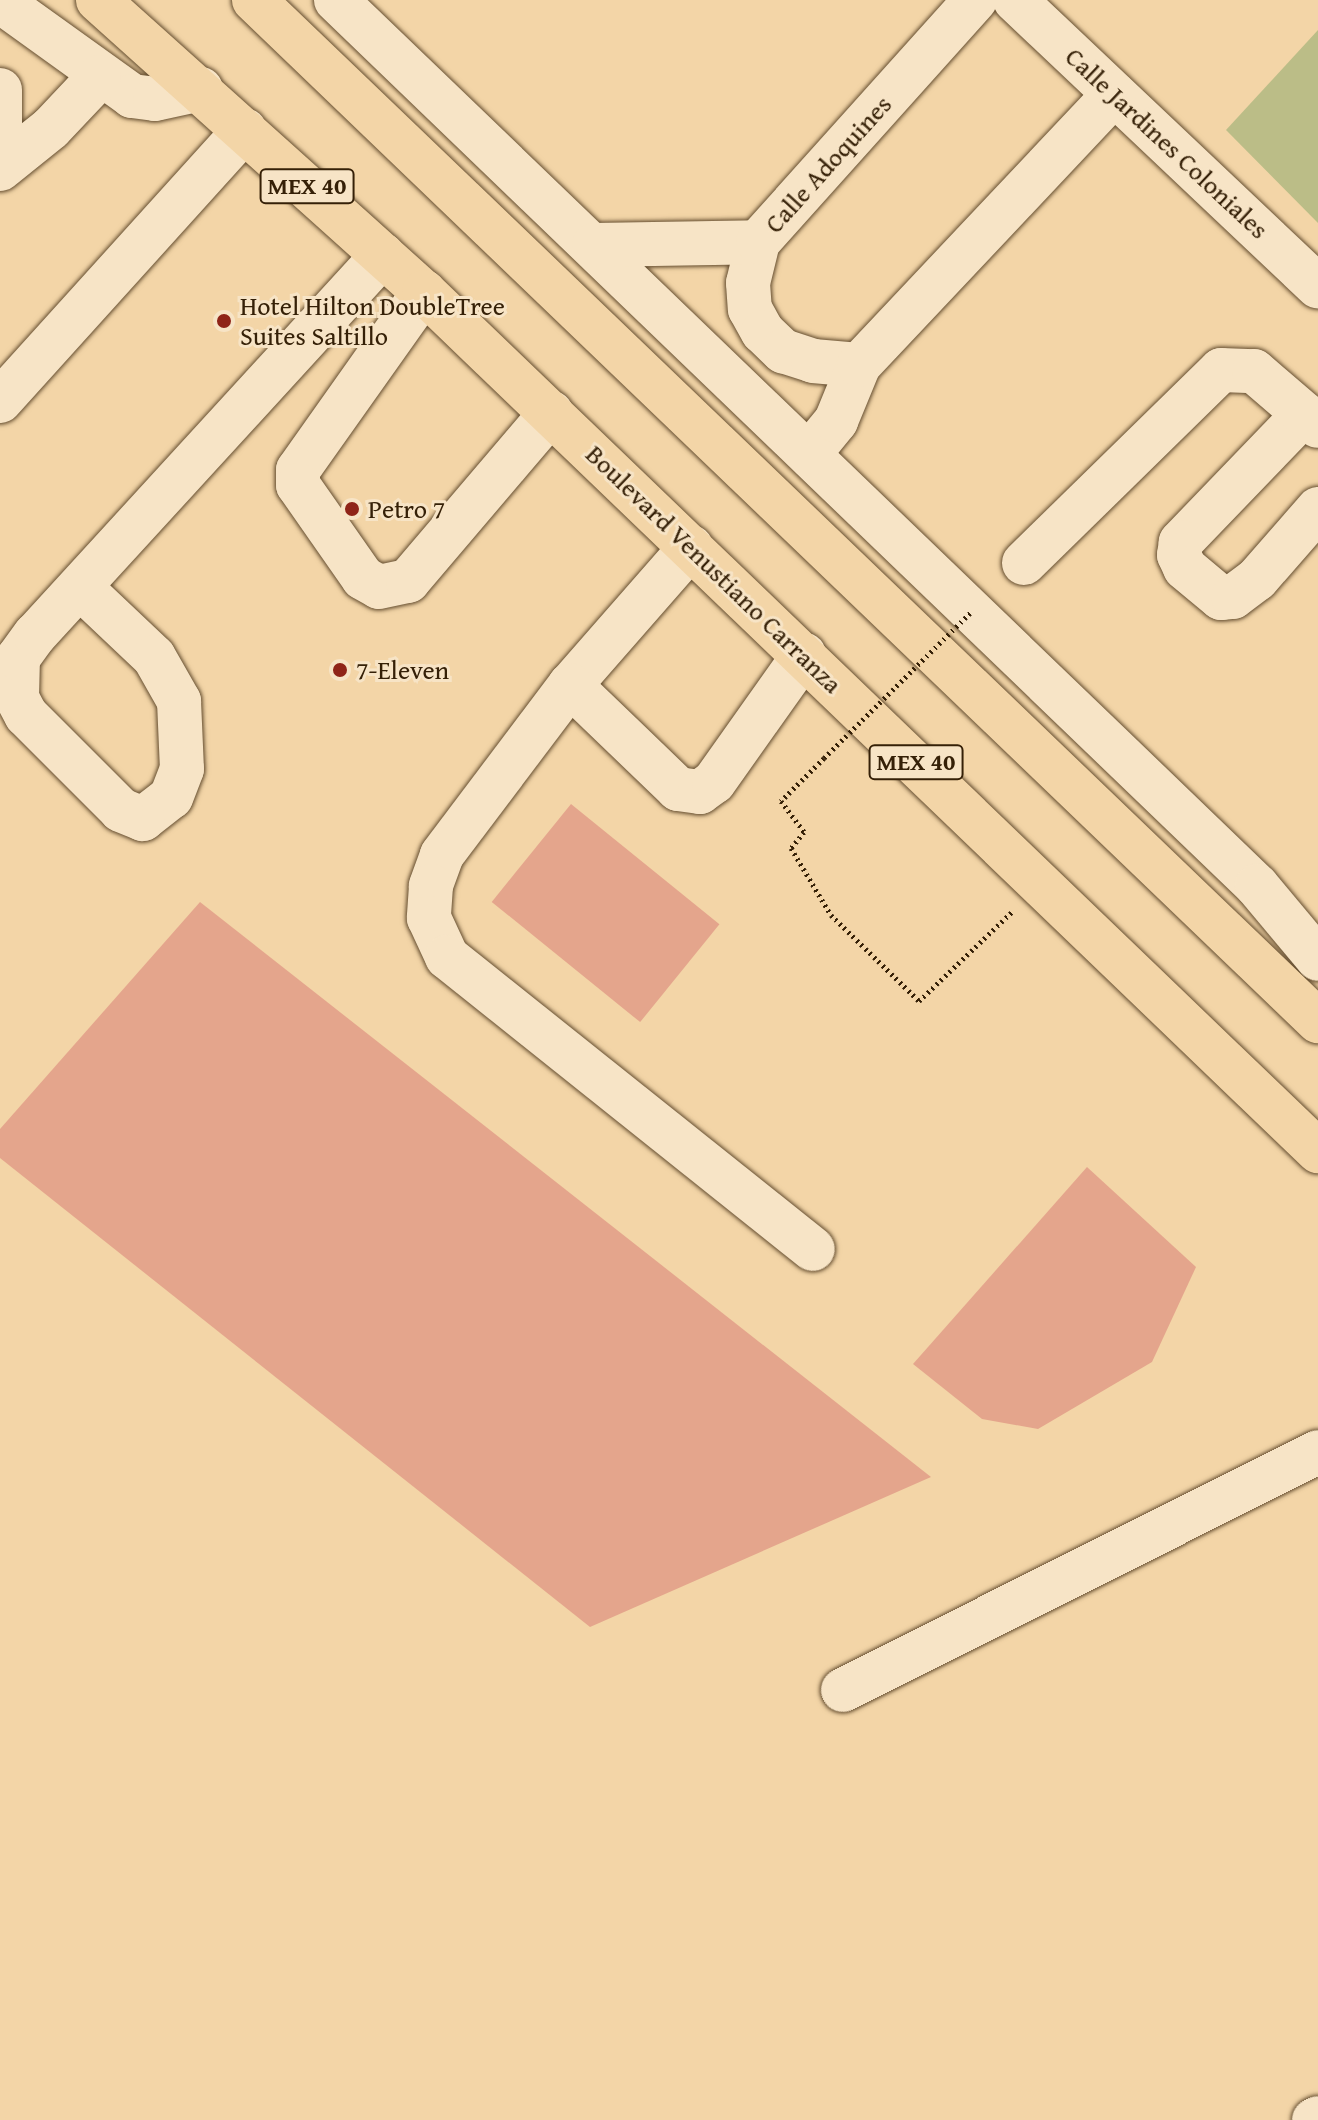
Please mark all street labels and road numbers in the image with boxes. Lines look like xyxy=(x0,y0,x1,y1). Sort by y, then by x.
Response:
street label: Calle Jardines Coloniales xyxy=(1059,41,1275,245)
street label: Calle Adoquines xyxy=(758,89,898,239)
road number: MEX 40 xyxy=(259,166,355,206)
street label: Boulevard Venustiano Carranza xyxy=(580,438,848,700)
road number: MEX 40 xyxy=(868,742,964,782)

